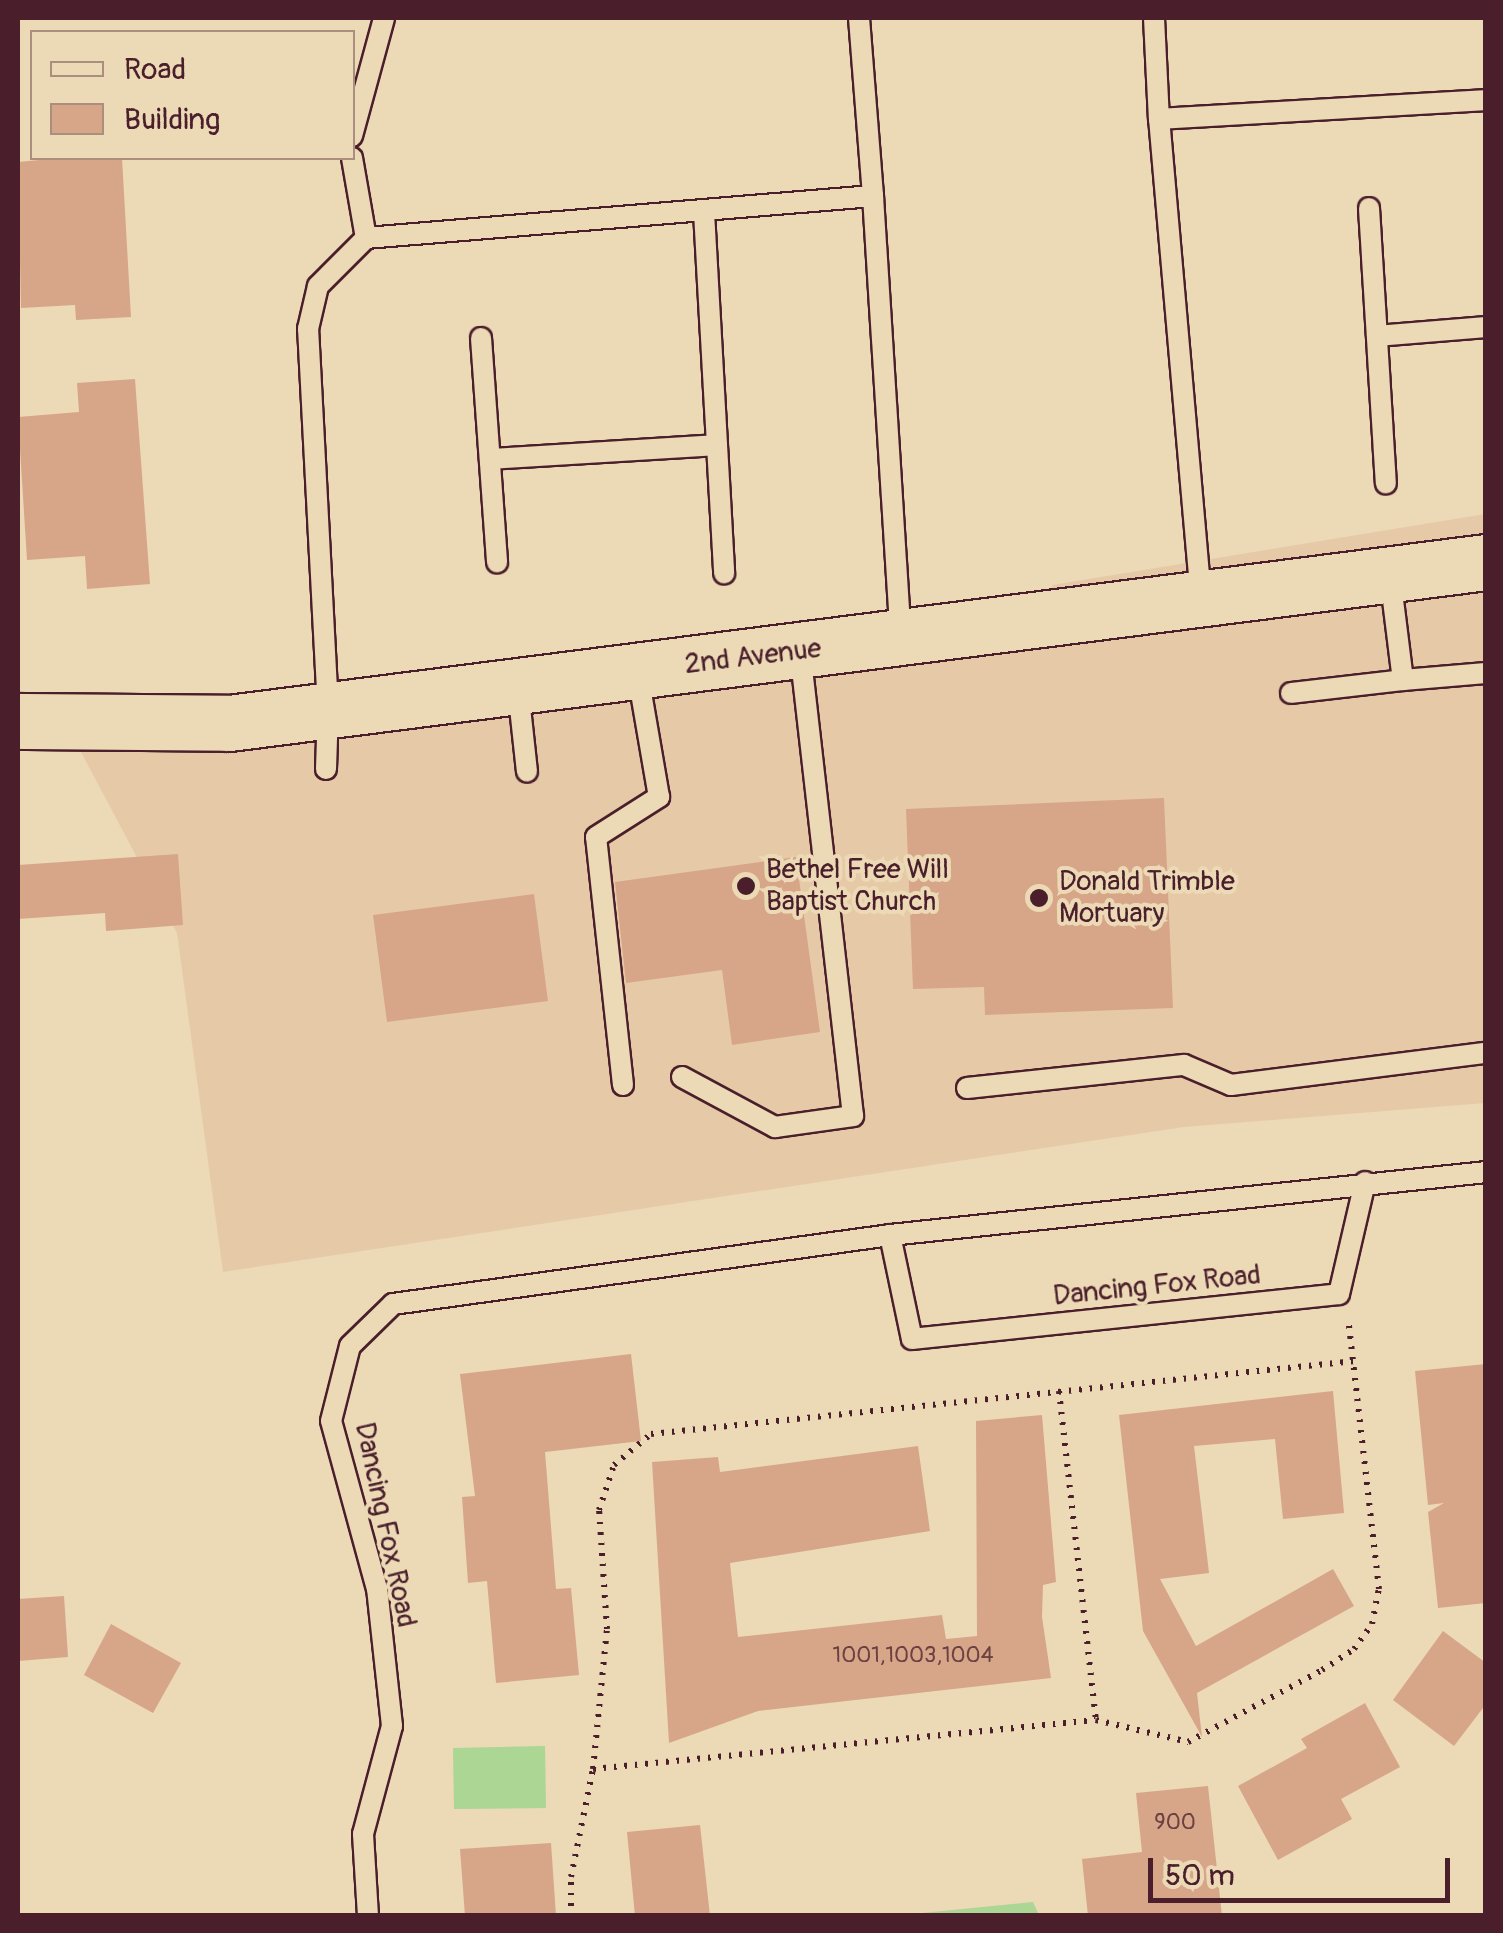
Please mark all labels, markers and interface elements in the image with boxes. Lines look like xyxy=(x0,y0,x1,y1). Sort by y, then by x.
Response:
legend xyxy=(30,30,355,160)
text: Road xyxy=(124,51,186,88)
text: Building xyxy=(124,101,220,138)
street label: 2nd Avenue xyxy=(683,632,823,682)
place label: Bethel Free Will Baptist Church xyxy=(766,853,949,919)
place label: Donald Trimble Mortuary xyxy=(1059,865,1235,931)
marker: Bethel Free Will Baptist Church xyxy=(735,875,757,897)
marker: Donald Trimble Mortuary xyxy=(1028,887,1050,909)
street label: Dancing Fox Road xyxy=(1051,1258,1263,1314)
street label: Dancing Fox Road xyxy=(347,1419,423,1631)
house number: 1001,1003,1004 xyxy=(833,1643,993,1669)
house number: 900 xyxy=(1154,1810,1196,1836)
scale bar xyxy=(1153,1838,1456,1900)
text: 50 m xyxy=(1165,1857,1235,1894)

